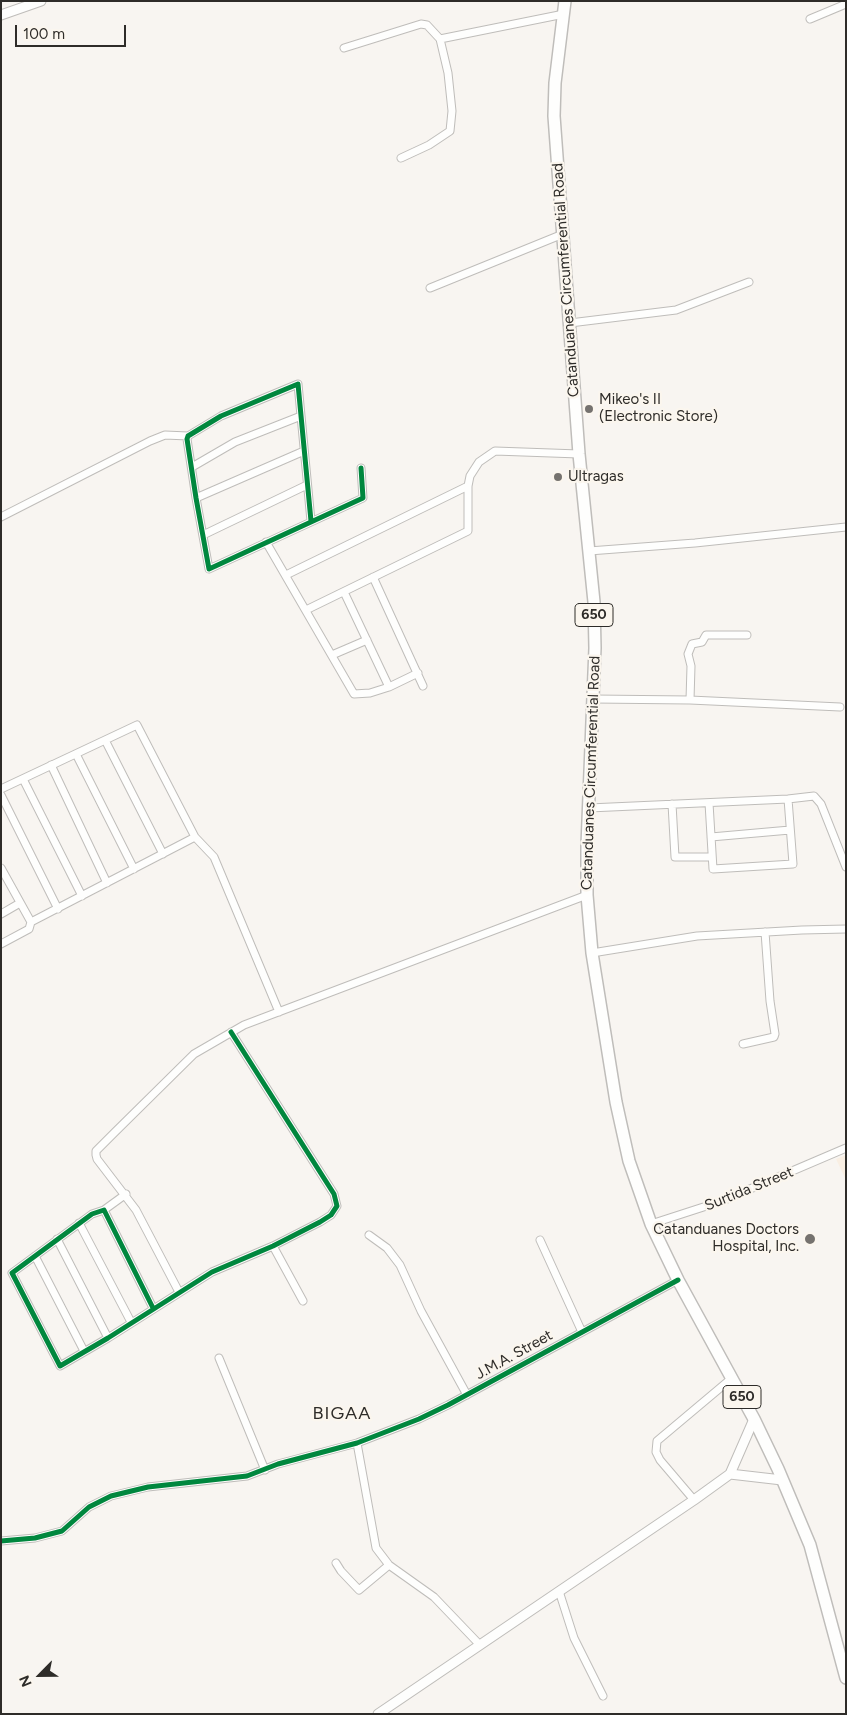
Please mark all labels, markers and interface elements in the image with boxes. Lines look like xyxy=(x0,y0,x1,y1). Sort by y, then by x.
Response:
scale bar xyxy=(18,15,129,47)
text: 100 m xyxy=(23,25,65,43)
street label: Catanduanes Circumferential Road xyxy=(549,162,583,398)
place label: Mikeo's II (Electronic Store) xyxy=(599,391,718,426)
marker: Mikeo's II (Electronic Store) xyxy=(583,403,595,415)
place label: Ultragas xyxy=(568,468,624,486)
marker: Ultragas xyxy=(552,471,564,483)
road number: 650 xyxy=(575,604,613,626)
street label: Catanduanes Circumferential Road xyxy=(578,656,604,890)
street label: Surtida Street xyxy=(702,1163,796,1215)
place label: Catanduanes Doctors Hospital, Inc. xyxy=(653,1221,799,1256)
marker: Catanduanes Doctors Hospital, Inc. xyxy=(803,1232,817,1246)
street label: J.M.A. Street xyxy=(472,1326,556,1384)
road number: 650 xyxy=(723,1385,761,1408)
district label: BIGAA xyxy=(312,1403,372,1425)
north arrow xyxy=(15,1650,65,1700)
text: N xyxy=(16,1673,36,1689)

